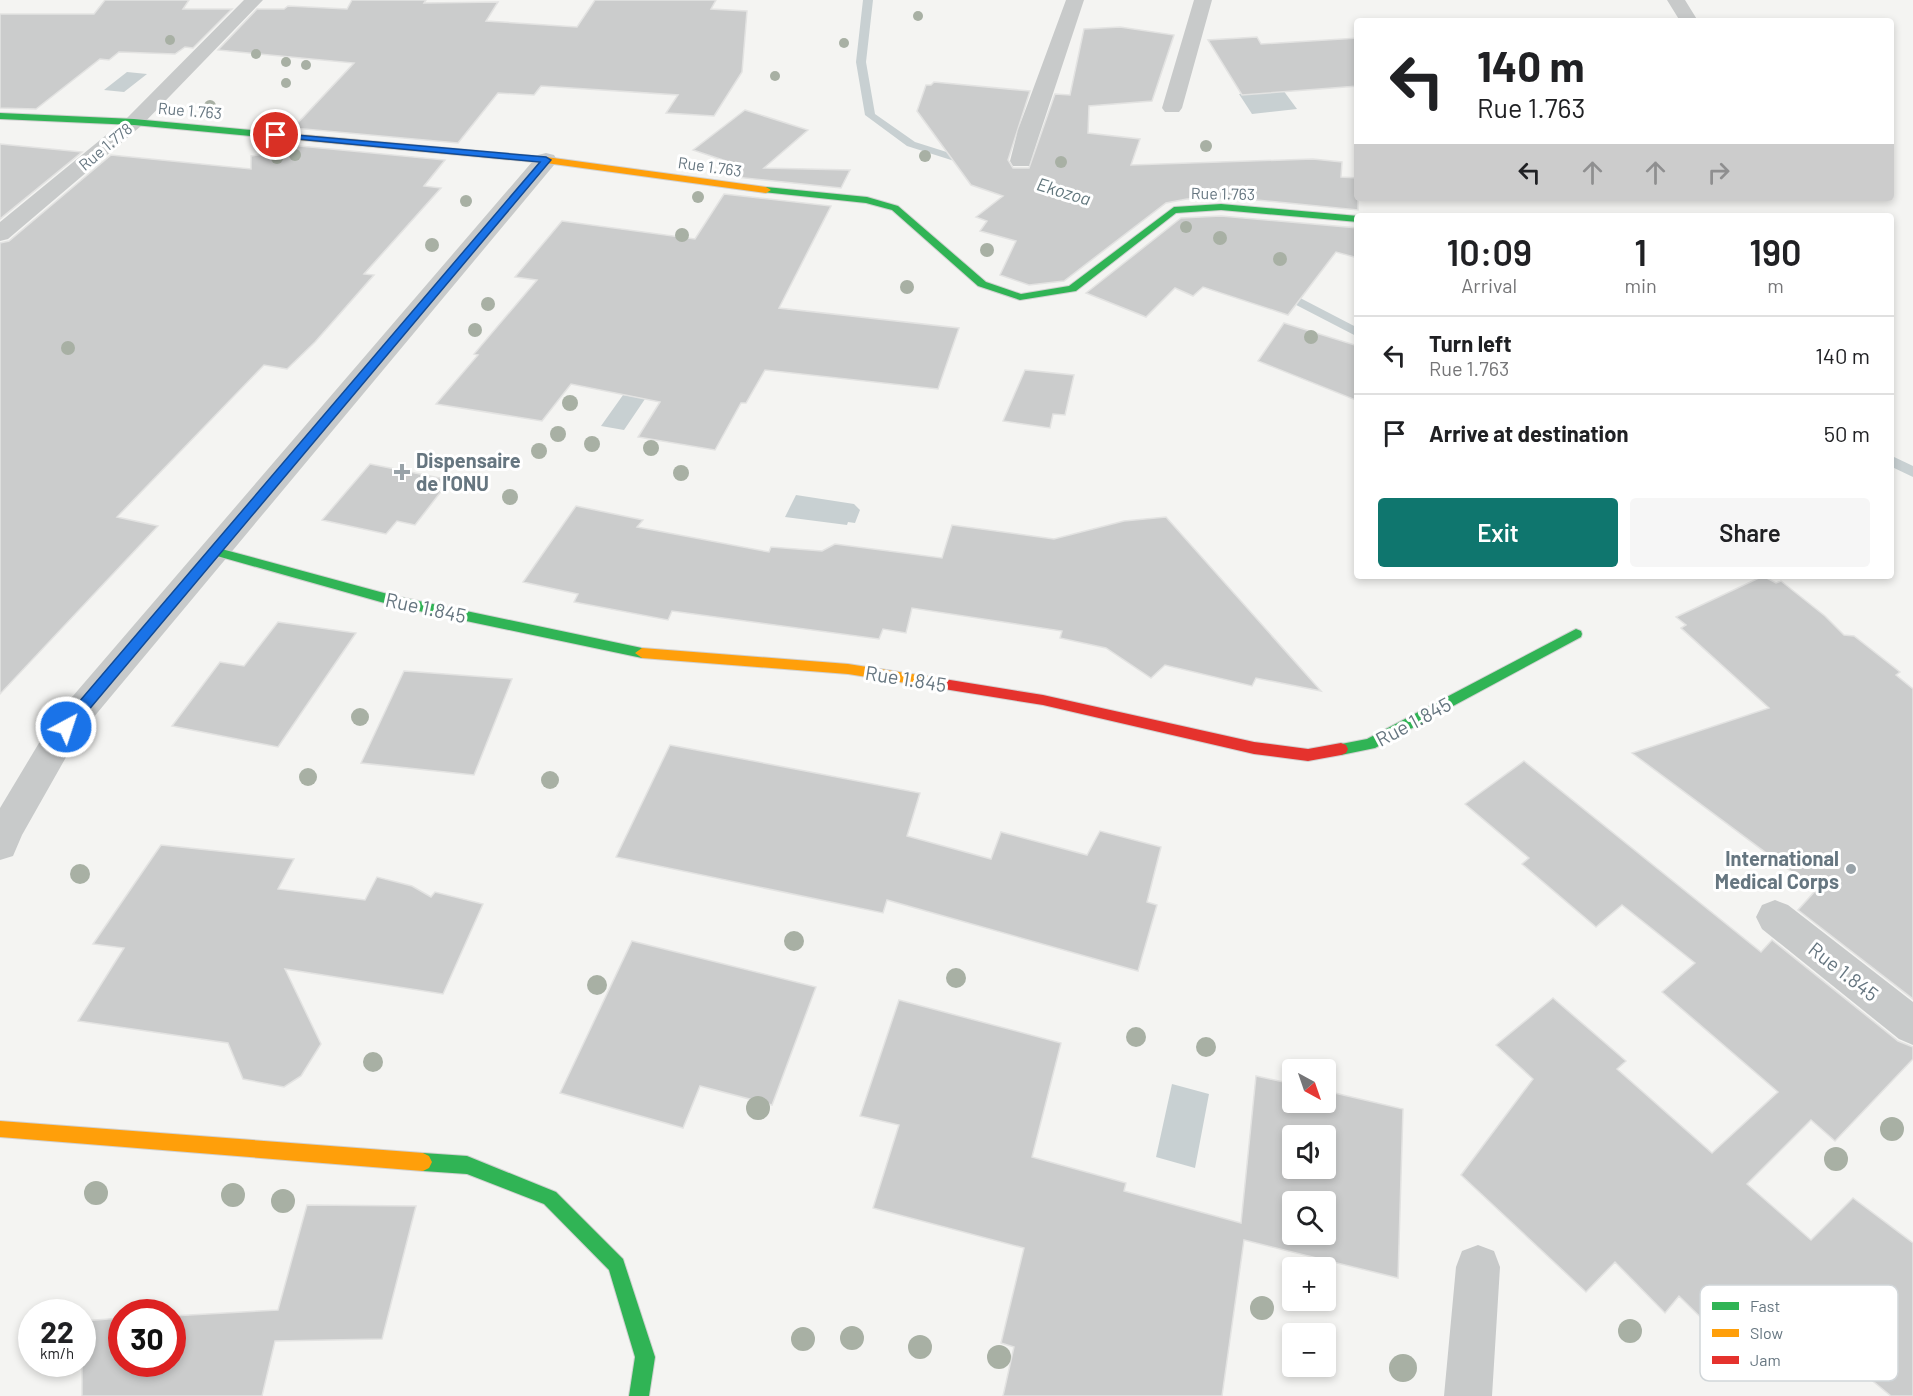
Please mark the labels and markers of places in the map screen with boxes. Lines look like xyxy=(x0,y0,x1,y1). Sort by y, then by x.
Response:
pin xyxy=(250,109,301,160)
place label: Dispensaire de l'ONU xyxy=(416,448,521,495)
marker: Dispensaire de l'ONU xyxy=(393,463,411,481)
place label: International Medical Corps xyxy=(1715,846,1839,893)
marker: International Medical Corps xyxy=(1844,862,1858,876)

